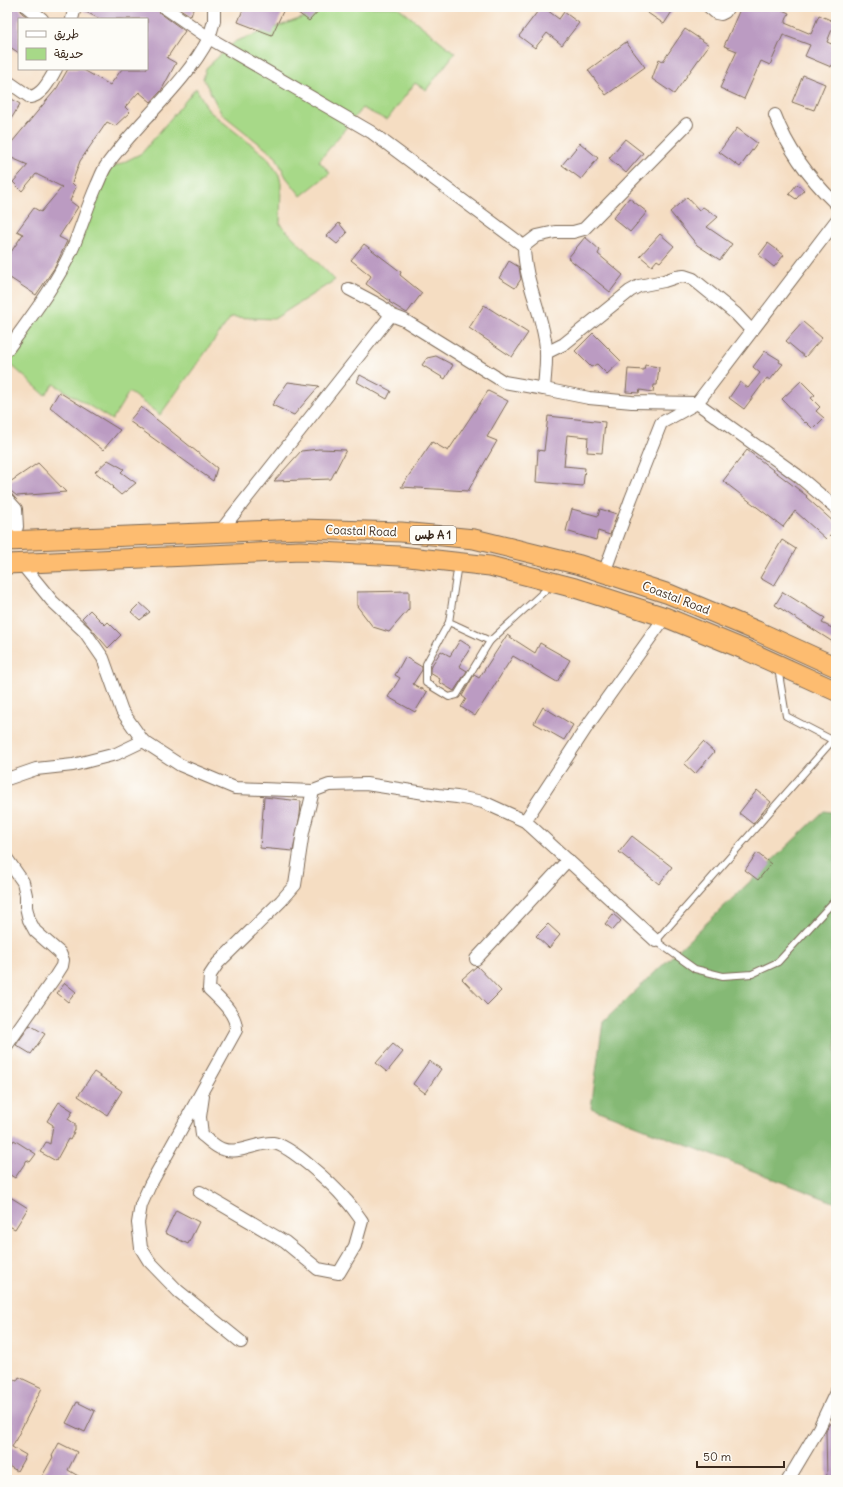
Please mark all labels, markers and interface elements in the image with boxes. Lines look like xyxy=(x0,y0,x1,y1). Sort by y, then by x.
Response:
legend xyxy=(18,18,148,70)
text: طريق xyxy=(54,26,79,41)
text: حديقة xyxy=(54,46,83,61)
street label: Coastal Road xyxy=(325,522,397,539)
road number: طس A 1 xyxy=(410,526,456,544)
street label: Coastal Road xyxy=(640,578,712,617)
scale bar xyxy=(697,1443,784,1469)
text: 50 m xyxy=(703,1449,732,1464)

